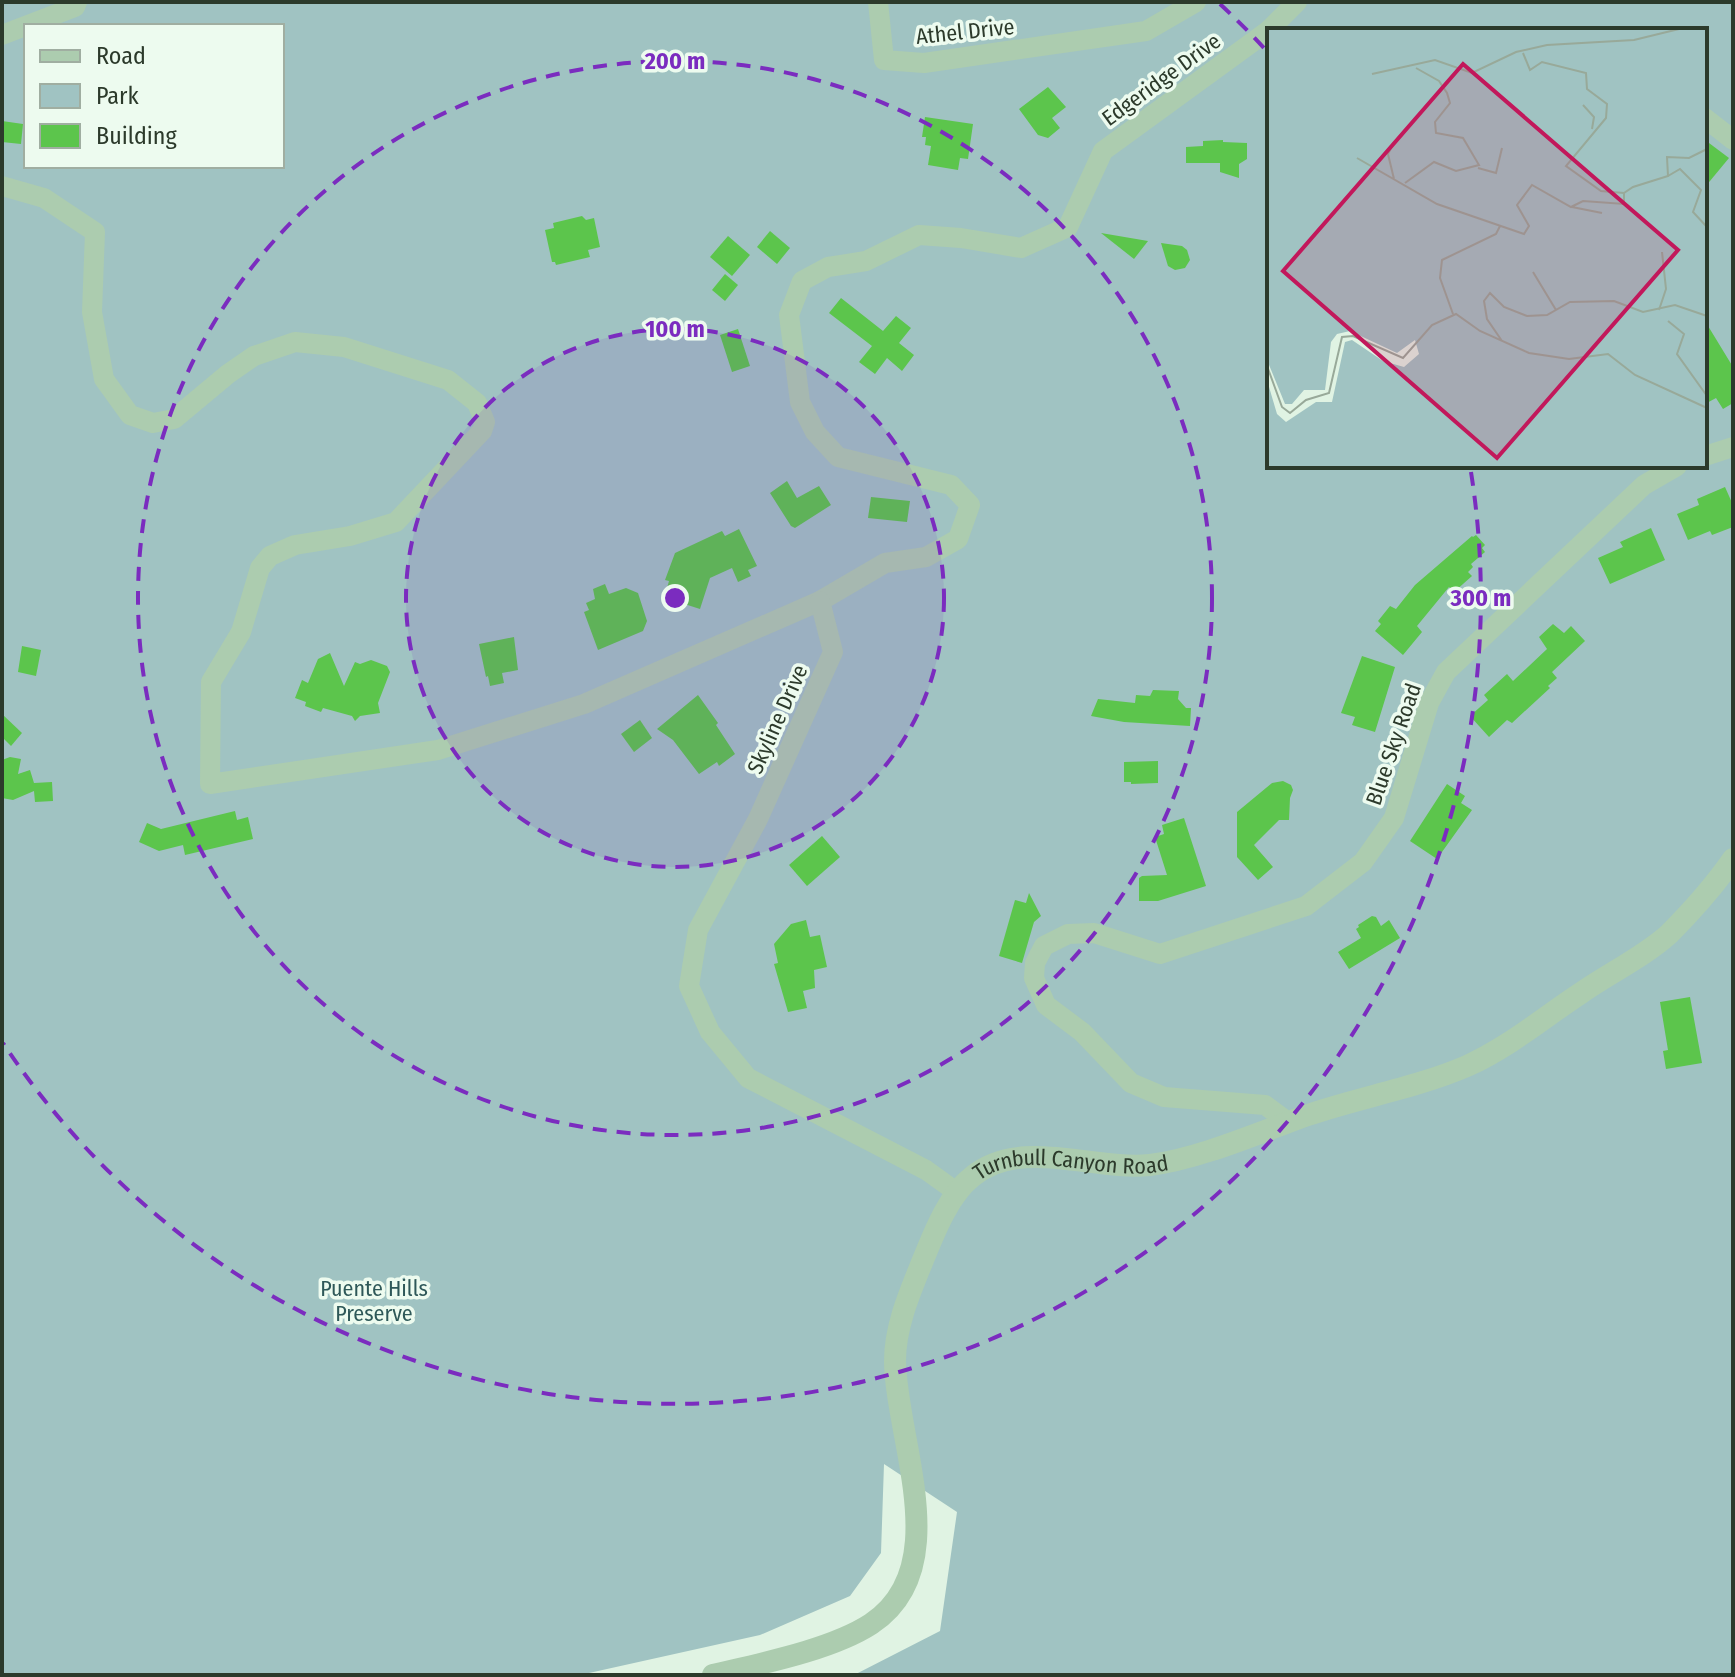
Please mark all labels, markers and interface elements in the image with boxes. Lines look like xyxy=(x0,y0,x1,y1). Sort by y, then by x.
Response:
street label: Athel Drive xyxy=(915,13,1016,50)
legend xyxy=(24,24,284,168)
street label: Edgeridge Drive xyxy=(1097,27,1226,132)
inset map xyxy=(1267,28,1707,468)
text: Road xyxy=(96,42,146,70)
text: 200 m xyxy=(644,47,705,75)
text: Park xyxy=(96,82,139,110)
text: Building xyxy=(96,122,178,150)
text: 100 m xyxy=(645,315,705,343)
centre of rings xyxy=(661,584,689,612)
text: 300 m xyxy=(1450,584,1511,612)
street label: Skyline Drive xyxy=(741,660,813,778)
street label: Blue Sky Road xyxy=(1360,680,1427,809)
street label: Turnbull Canyon Road xyxy=(968,1144,1170,1186)
park label: Puente Hills Preserve xyxy=(320,1275,428,1327)

